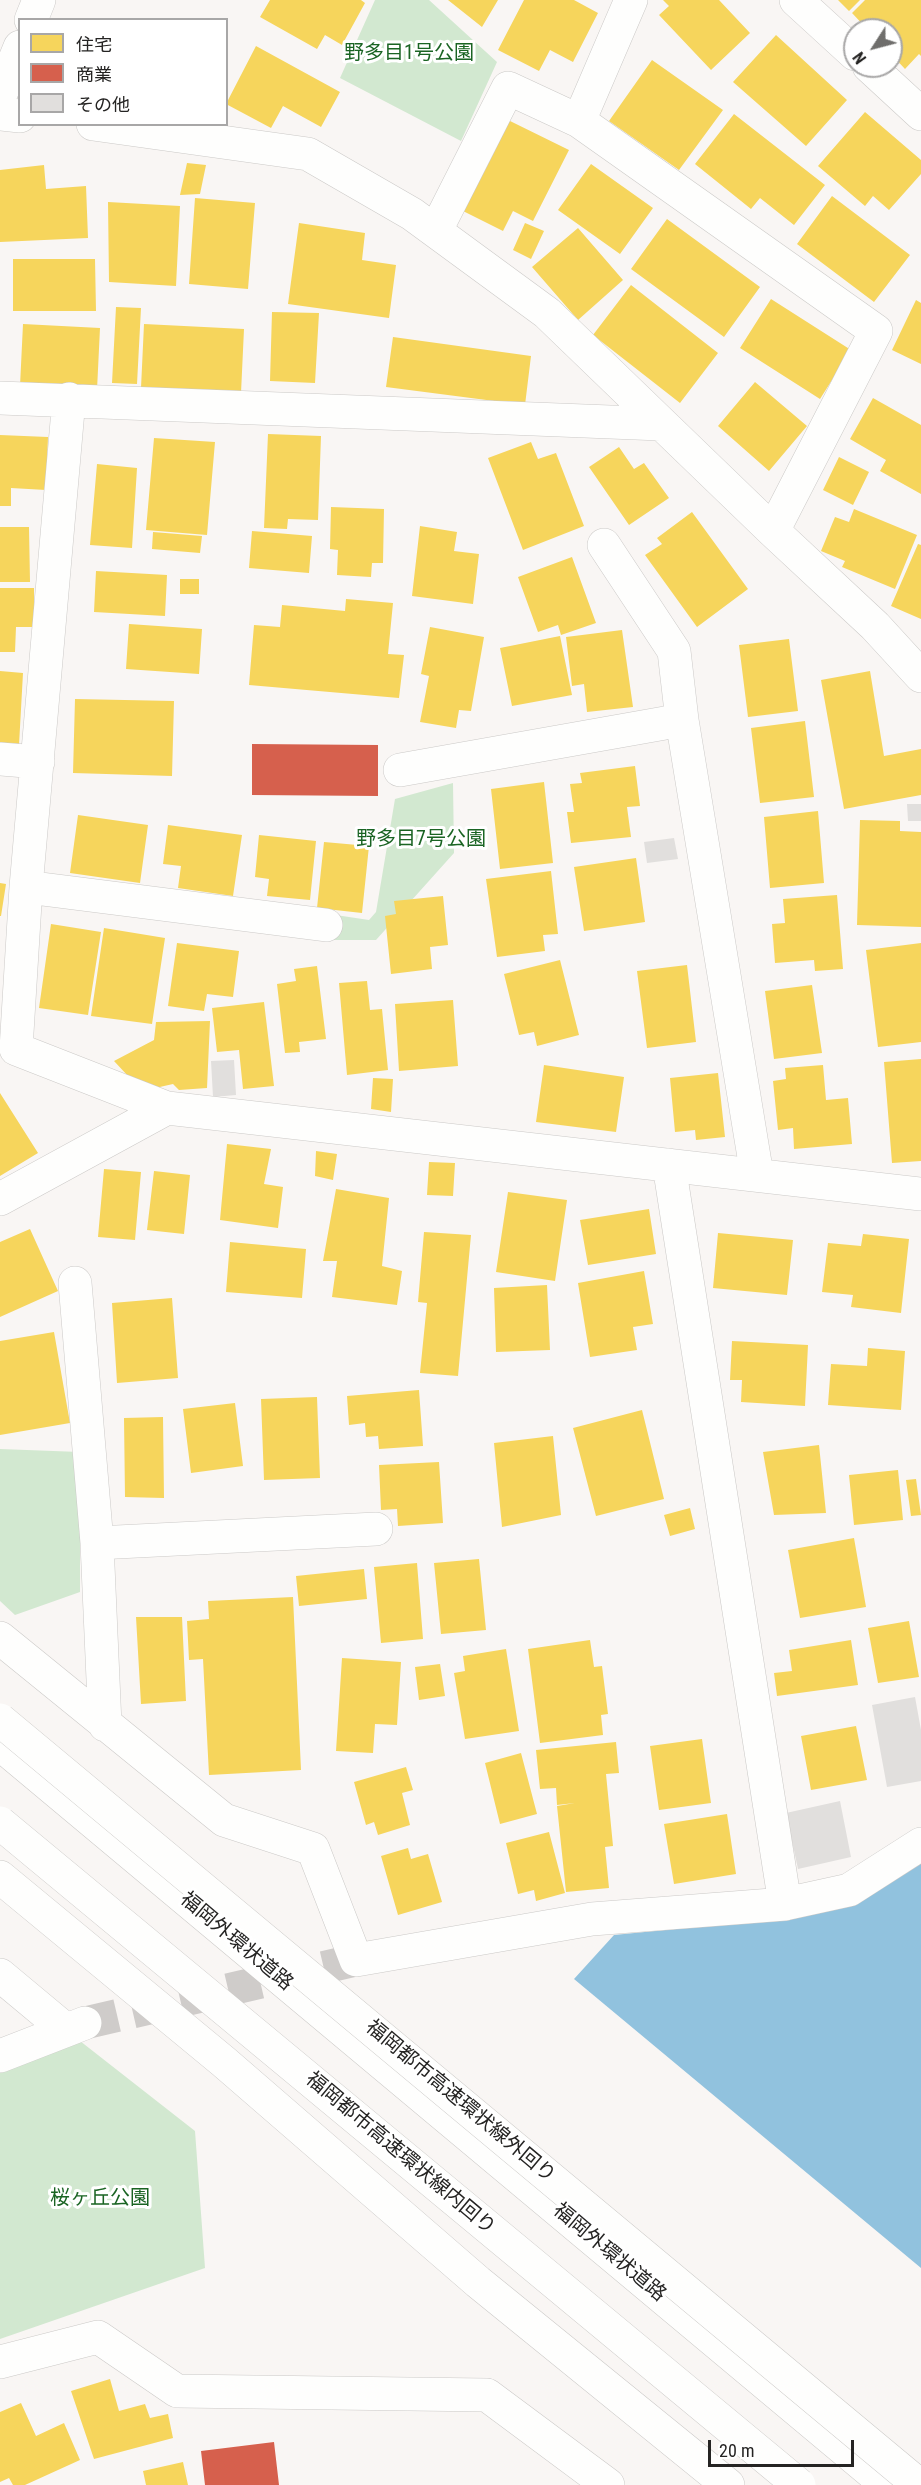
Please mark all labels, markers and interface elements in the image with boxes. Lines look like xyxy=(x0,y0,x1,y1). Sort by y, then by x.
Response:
legend xyxy=(18,18,228,126)
north arrow xyxy=(843,18,903,78)
text: 住宅 xyxy=(76,34,112,55)
park label: 野多目1号公園 xyxy=(344,42,474,66)
text: N xyxy=(849,48,870,67)
text: 商業 xyxy=(76,64,112,85)
text: その他 xyxy=(76,94,130,115)
park label: 野多目7号公園 xyxy=(356,828,486,852)
street label: 福岡外環状道路 xyxy=(175,1888,297,1996)
street label: 福岡都市高速環状線外回り xyxy=(360,2016,560,2188)
street label: 福岡都市高速環状線内回り xyxy=(300,2068,500,2240)
park label: 桜ヶ丘公園 xyxy=(50,2187,150,2211)
street label: 福岡外環状道路 xyxy=(548,2199,670,2307)
scale bar xyxy=(711,2428,856,2466)
text: 20 m xyxy=(719,2440,754,2461)

